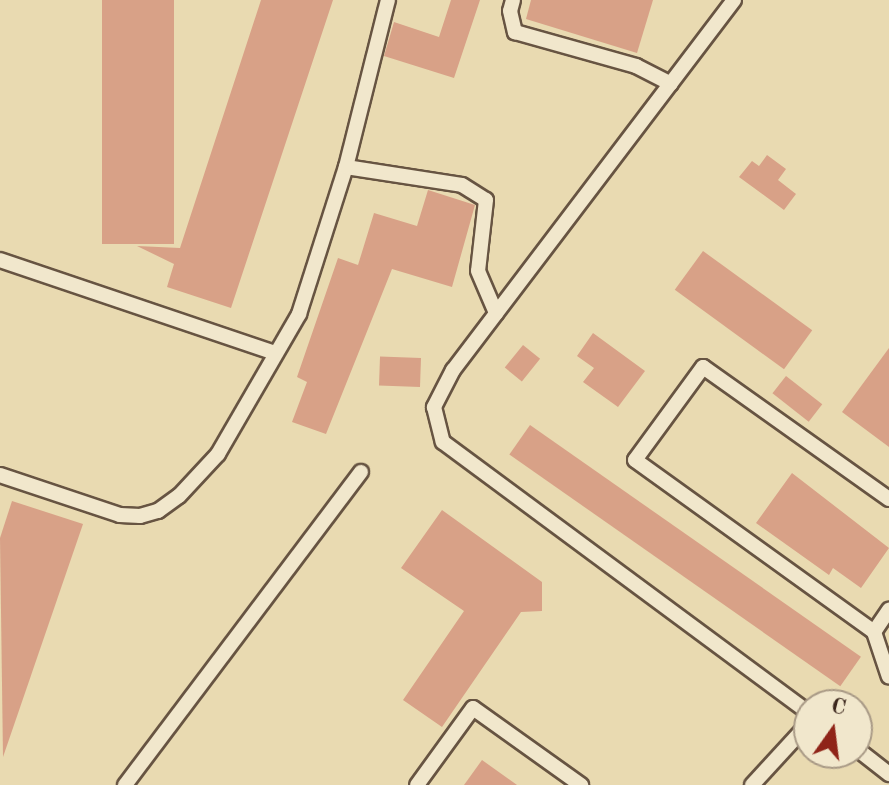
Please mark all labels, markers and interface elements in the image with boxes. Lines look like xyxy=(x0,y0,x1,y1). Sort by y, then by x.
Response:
north arrow xyxy=(793,689,873,769)
text: С xyxy=(829,695,848,720)

